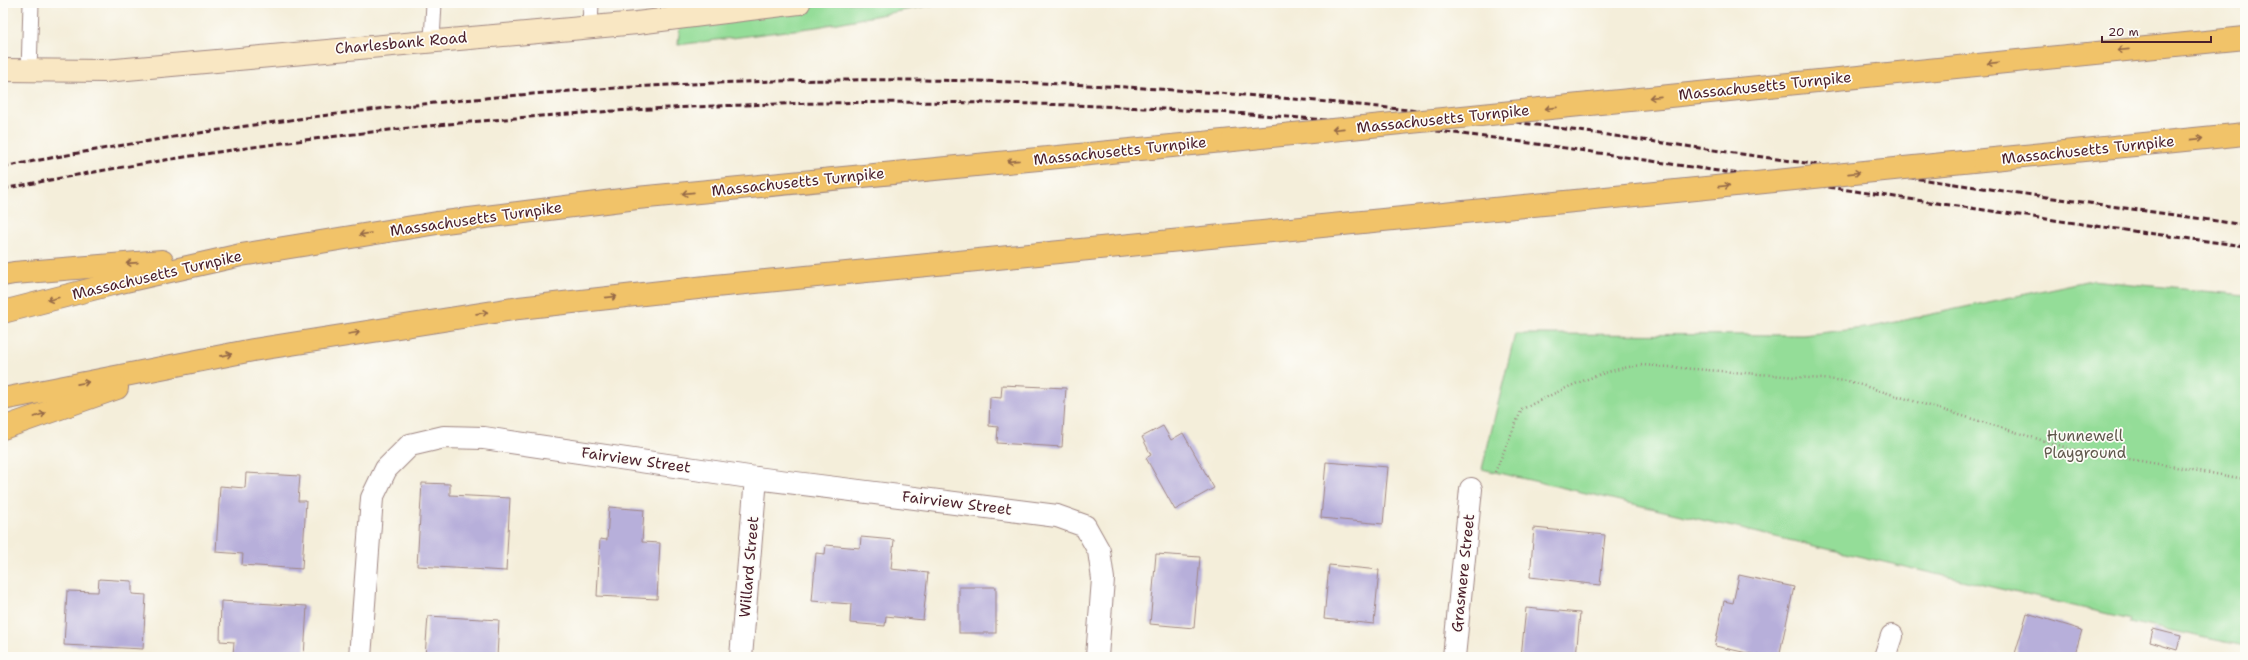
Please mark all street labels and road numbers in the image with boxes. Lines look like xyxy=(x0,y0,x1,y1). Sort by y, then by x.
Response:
street label: Charlesbank Road xyxy=(334,27,468,59)
street label: Massachusetts Turnpike xyxy=(1678,67,1852,105)
street label: Massachusetts Turnpike xyxy=(1356,100,1530,138)
street label: Massachusetts Turnpike xyxy=(2001,131,2175,169)
street label: Massachusetts Turnpike xyxy=(1033,132,1207,170)
street label: Massachusetts Turnpike xyxy=(711,163,885,201)
street label: Massachusetts Turnpike xyxy=(389,197,563,241)
street label: Massachusetts Turnpike xyxy=(70,246,244,304)
street label: Fairview Street xyxy=(580,442,692,478)
street label: Fairview Street xyxy=(901,486,1013,520)
street label: Grasmere Street xyxy=(1447,513,1479,633)
street label: Willard Street xyxy=(735,515,763,619)

